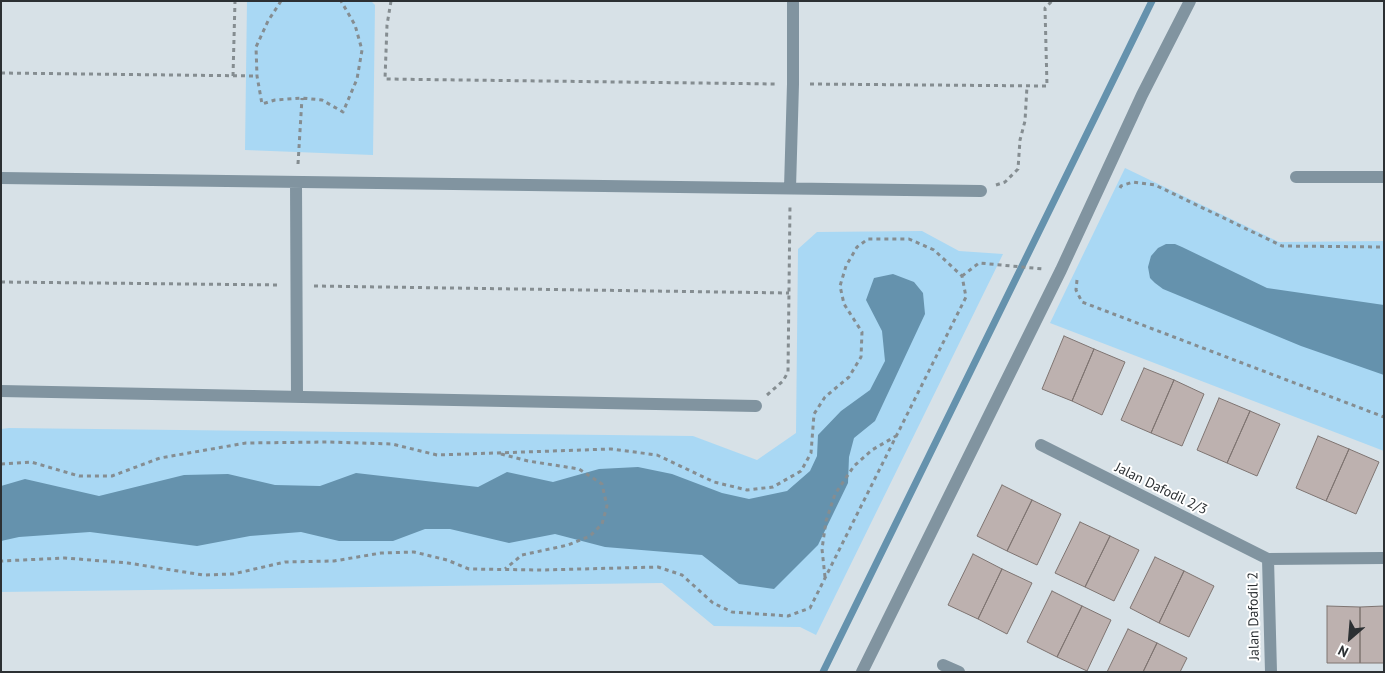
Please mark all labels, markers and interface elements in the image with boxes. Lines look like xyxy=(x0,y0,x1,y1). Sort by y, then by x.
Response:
street label: Jalan Dafodil 2/3 xyxy=(1112,459,1210,519)
street label: Jalan Dafodil 2 xyxy=(1245,572,1263,660)
north arrow xyxy=(1325,613,1375,663)
text: N xyxy=(1335,641,1351,661)

